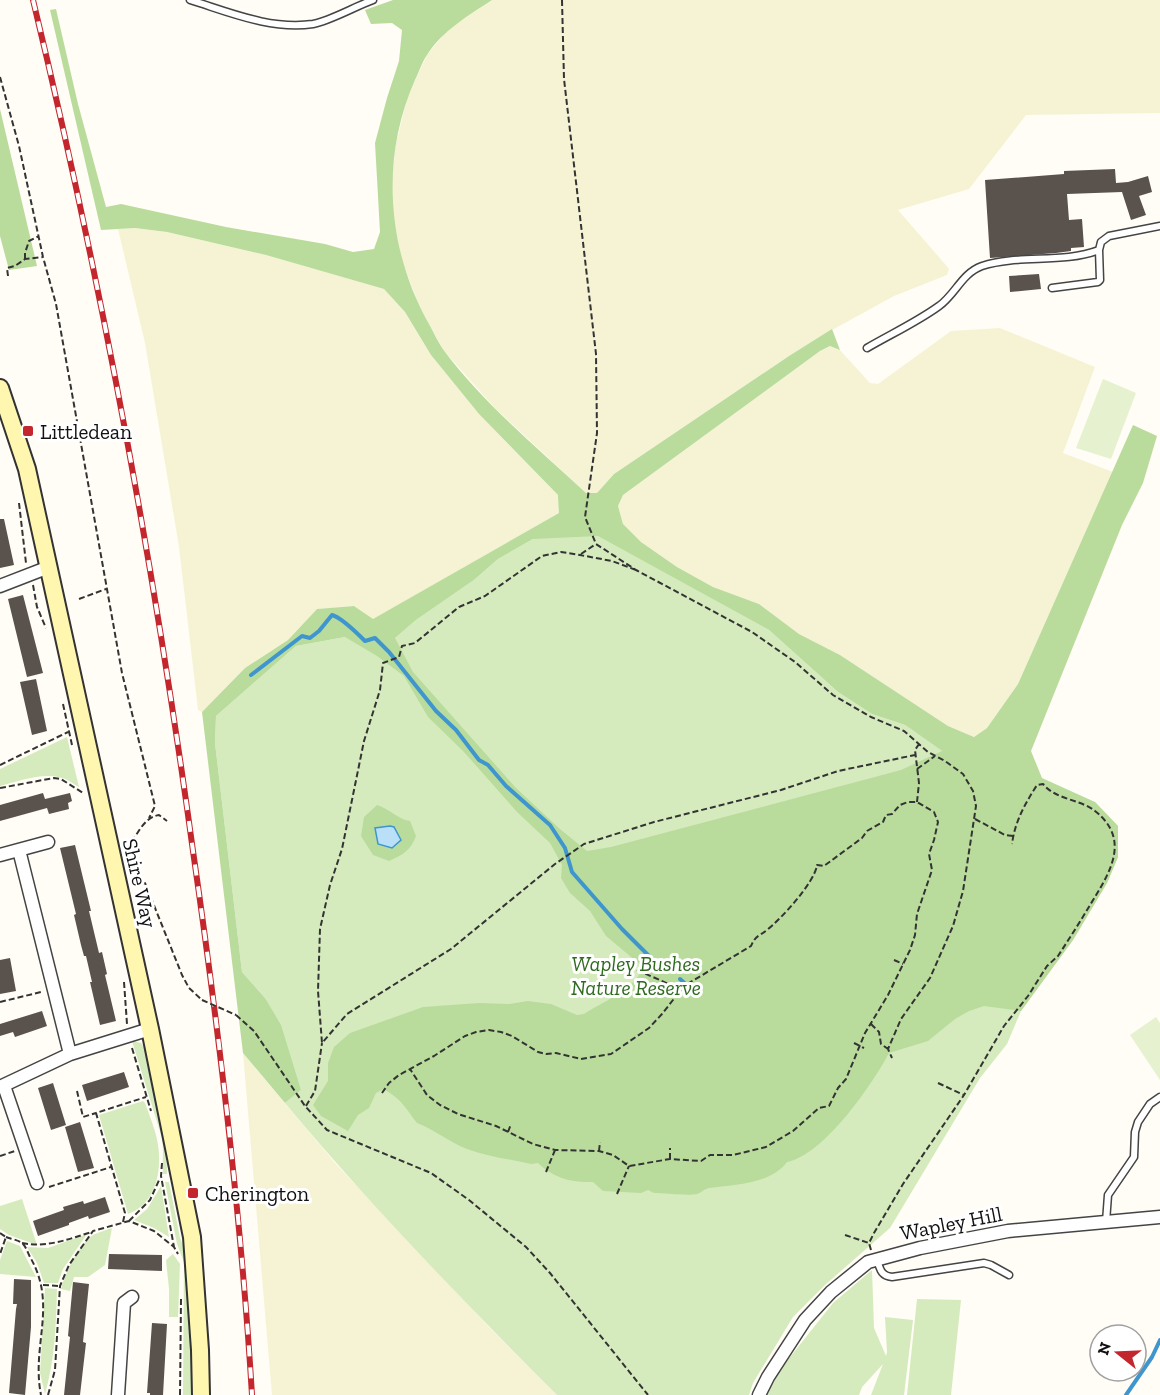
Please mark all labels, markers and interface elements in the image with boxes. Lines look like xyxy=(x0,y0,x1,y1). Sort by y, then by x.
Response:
place label: Littledean xyxy=(40,419,132,444)
marker: Littledean xyxy=(21,424,35,438)
street label: Shire Way xyxy=(118,836,162,930)
park label: Wapley Bushes Nature Reserve xyxy=(571,951,701,1000)
place label: Cherington xyxy=(205,1181,309,1206)
marker: Cherington xyxy=(186,1186,200,1200)
street label: Wapley Hill xyxy=(898,1201,1005,1245)
north arrow xyxy=(1088,1323,1148,1383)
text: N xyxy=(1093,1340,1115,1357)

